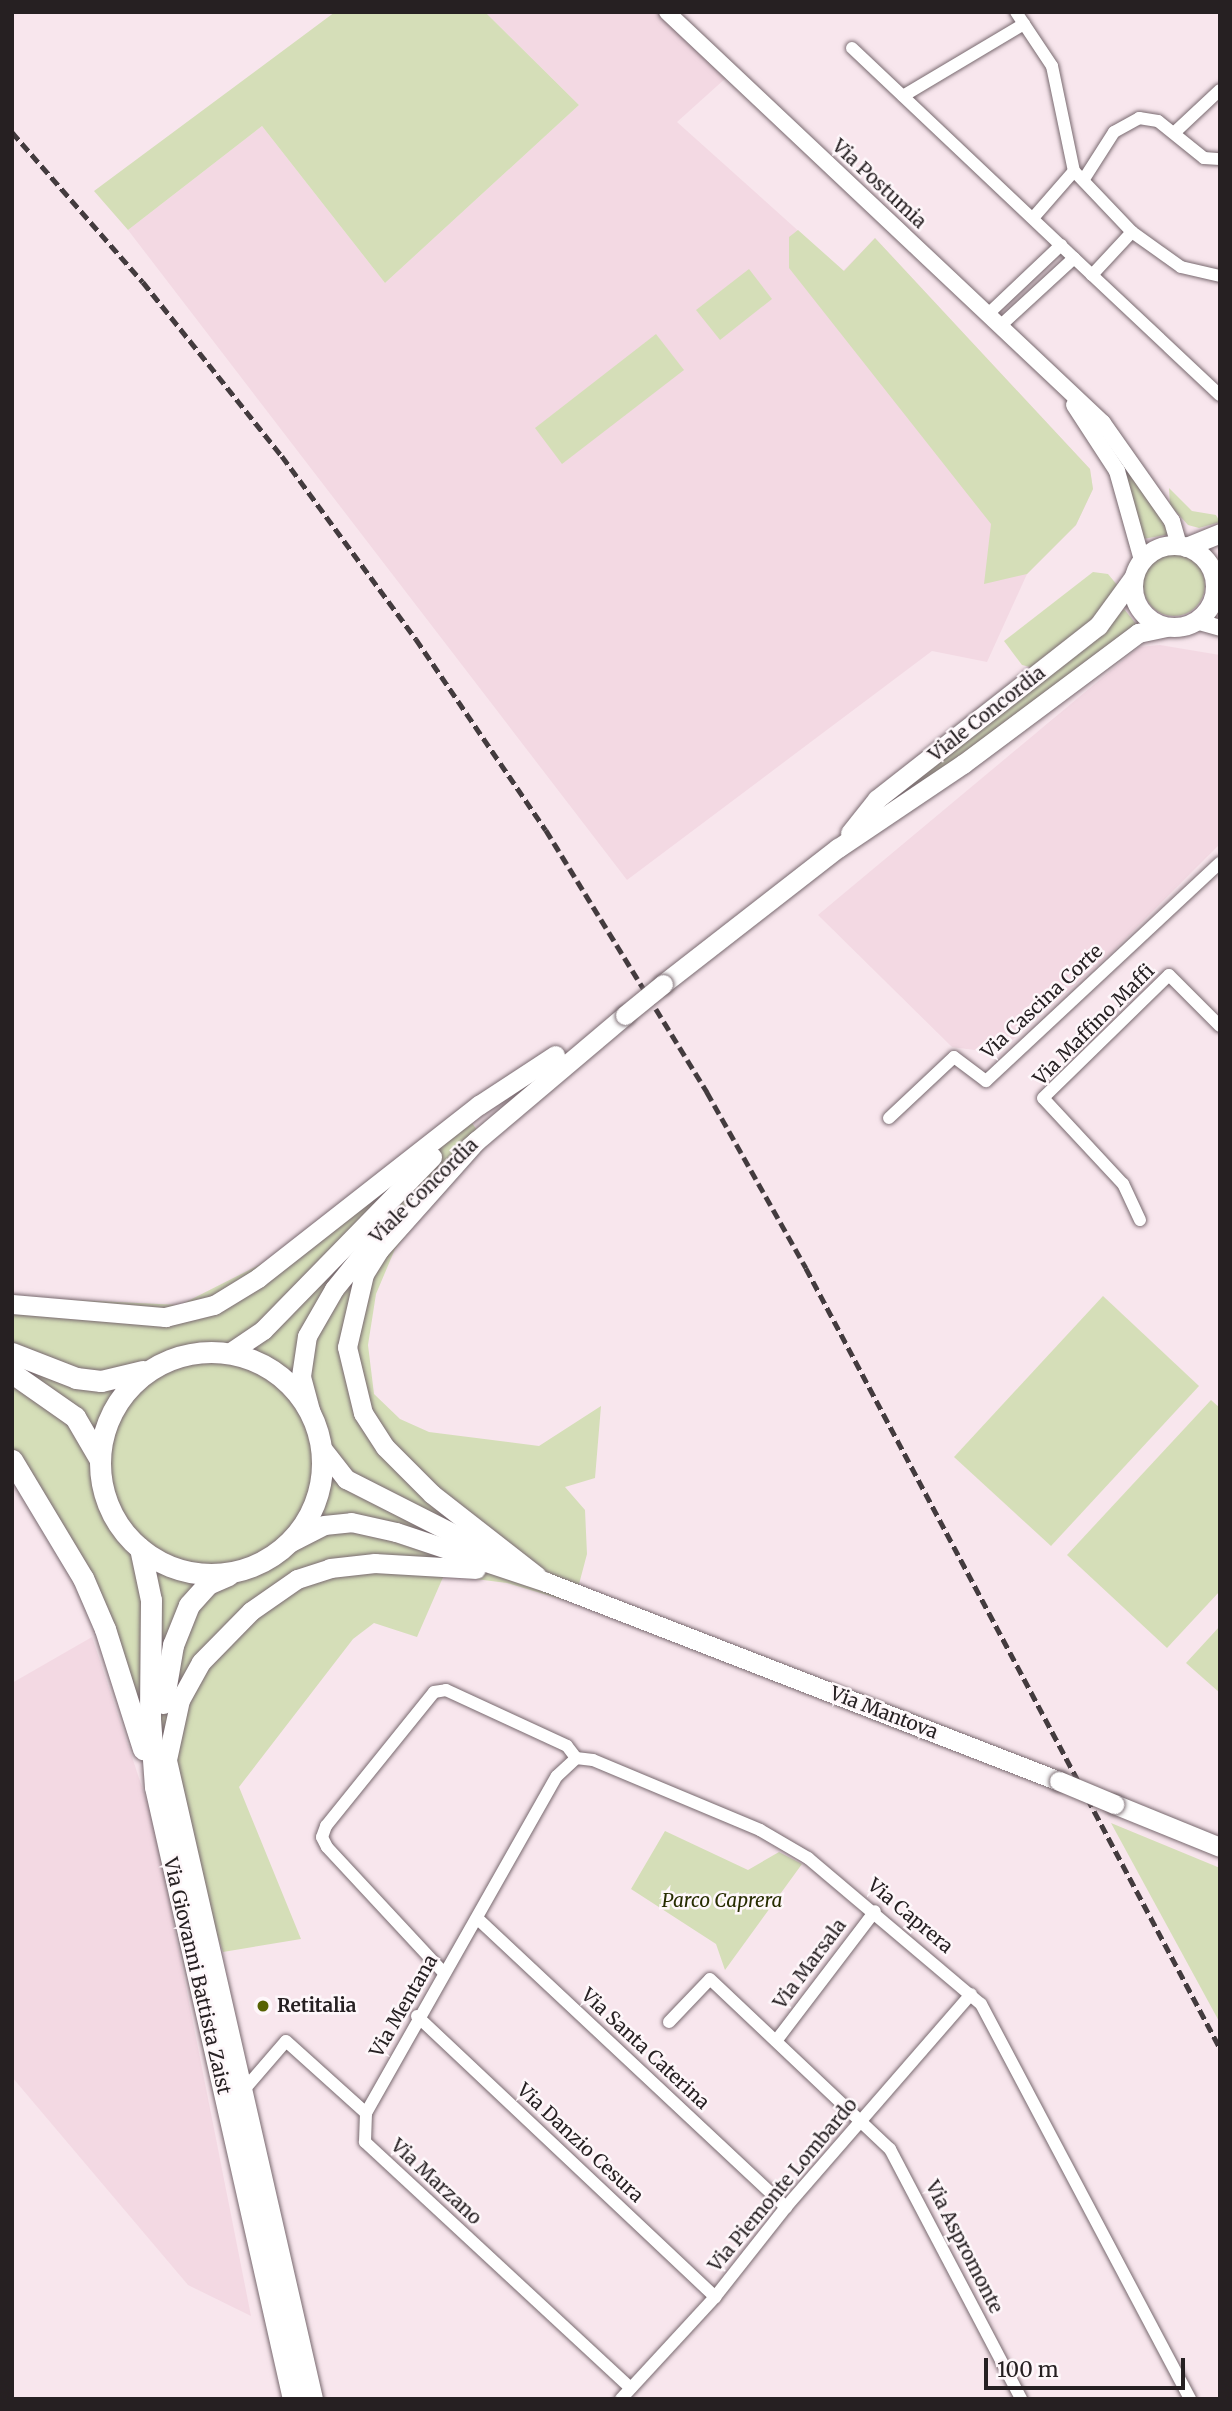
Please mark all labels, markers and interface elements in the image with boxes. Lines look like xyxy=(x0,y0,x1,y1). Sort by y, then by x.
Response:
street label: Via Postumia xyxy=(827,135,931,233)
street label: Viale Concordia xyxy=(924,662,1050,766)
street label: Via Cascina Corte xyxy=(977,940,1107,1064)
street label: Via Maffino Maffi xyxy=(1029,960,1159,1090)
street label: Viale Concordia xyxy=(365,1134,483,1248)
street label: Via Mantova xyxy=(827,1682,941,1744)
street label: Via Giovanni Battista Zaist xyxy=(159,1855,235,2097)
street label: Via Caprera xyxy=(863,1874,957,1958)
park label: Parco Caprera xyxy=(662,1890,782,1912)
street label: Via Marsala xyxy=(769,1915,851,2013)
street label: Via Mentana xyxy=(365,1951,443,2061)
street label: Via Santa Caterina xyxy=(576,1984,714,2114)
place label: Retitalia xyxy=(277,1995,356,2017)
marker: Retitalia xyxy=(255,1998,271,2014)
street label: Via Danzio Cesura xyxy=(512,2079,648,2207)
street label: Via Piemonte Lombardo xyxy=(704,2094,862,2276)
street label: Via Marzano xyxy=(386,2134,486,2230)
street label: Via Aspromonte xyxy=(921,2177,1007,2317)
scale bar xyxy=(987,2344,1188,2388)
text: 100 m xyxy=(997,2356,1059,2383)

